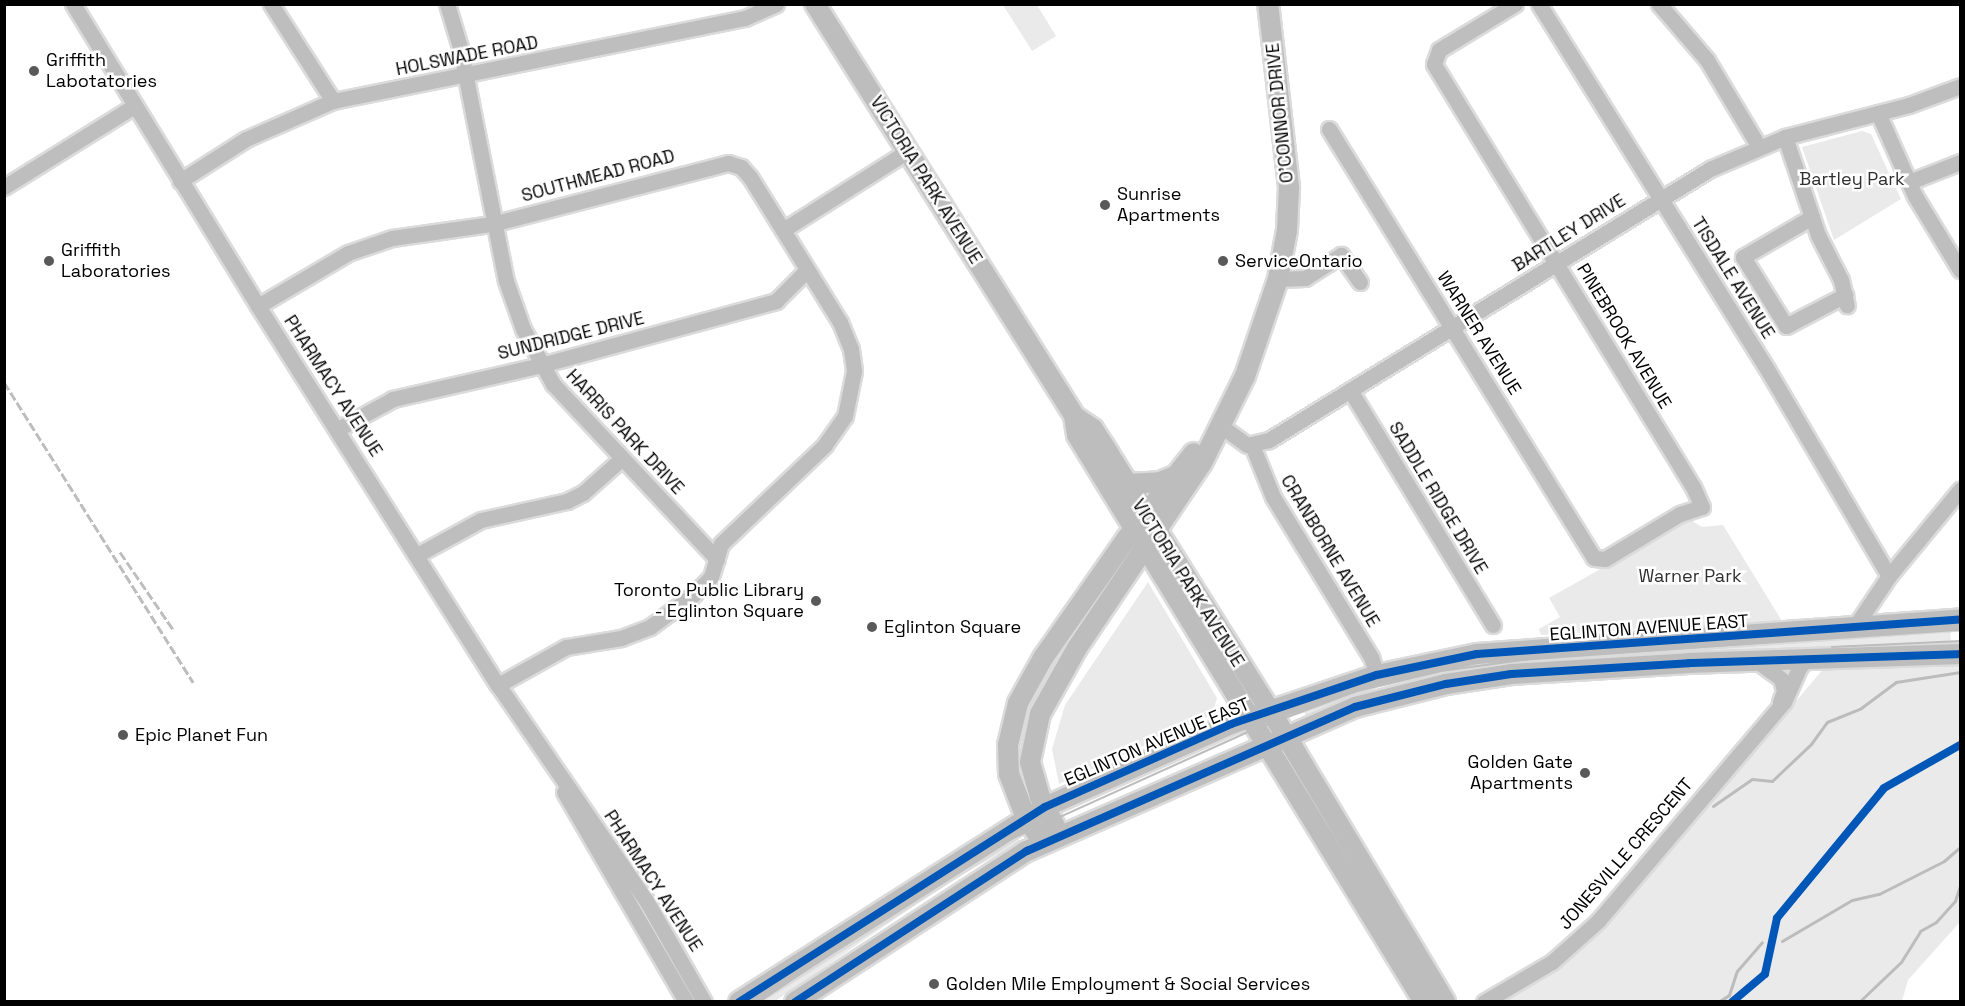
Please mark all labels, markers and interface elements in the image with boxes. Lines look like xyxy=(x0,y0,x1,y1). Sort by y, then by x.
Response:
street label: HOLSWADE ROAD xyxy=(394,32,540,80)
street label: O'CONNOR DRIVE xyxy=(1262,42,1298,184)
place label: Griffith Labotatories xyxy=(46,50,157,92)
marker: Griffith Labotatories xyxy=(27,64,41,78)
street label: VICTORIA PARK AVENUE xyxy=(865,92,987,268)
street label: SOUTHMEAD ROAD xyxy=(519,145,677,207)
park label: Bartley Park xyxy=(1799,168,1905,190)
place label: Sunrise Apartments xyxy=(1117,184,1220,226)
street label: BARTLEY DRIVE xyxy=(1508,190,1630,276)
marker: Sunrise Apartments xyxy=(1098,198,1112,212)
street label: TISDALE AVENUE xyxy=(1687,213,1779,343)
place label: Griffith Laboratories xyxy=(61,240,171,282)
place label: ServiceOntario xyxy=(1235,250,1363,272)
marker: Griffith Laboratories xyxy=(42,254,56,268)
marker: ServiceOntario xyxy=(1216,254,1230,268)
street label: PINEBROOK AVENUE xyxy=(1572,259,1676,413)
street label: WARNER AVENUE xyxy=(1432,267,1526,399)
street label: SUNDRIDGE DRIVE xyxy=(496,307,646,365)
street label: PHARMACY AVENUE xyxy=(279,311,387,461)
street label: HARRIS PARK DRIVE xyxy=(562,365,688,499)
street label: SADDLE RIDGE DRIVE xyxy=(1384,418,1492,578)
street label: CRANBORNE AVENUE xyxy=(1276,471,1384,631)
street label: VICTORIA PARK AVENUE xyxy=(1127,495,1249,671)
park label: Warner Park xyxy=(1638,565,1742,587)
place label: Toronto Public Library - Eglinton Square xyxy=(614,580,804,622)
marker: Toronto Public Library - Eglinton Square xyxy=(809,594,823,608)
street label: EGLINTON AVENUE EAST xyxy=(1549,610,1749,646)
place label: Eglinton Square xyxy=(884,616,1021,638)
marker: Eglinton Square xyxy=(865,620,879,634)
street label: EGLINTON AVENUE EAST xyxy=(1061,693,1253,791)
place label: Epic Planet Fun xyxy=(135,724,268,746)
marker: Epic Planet Fun xyxy=(116,728,130,742)
place label: Golden Gate Apartments xyxy=(1467,752,1573,795)
marker: Golden Gate Apartments xyxy=(1578,766,1592,780)
street label: JONESVILLE CRESCENT xyxy=(1554,774,1698,934)
street label: PHARMACY AVENUE xyxy=(599,806,707,956)
place label: Golden Mile Employment & Social Services xyxy=(946,973,1310,995)
marker: Golden Mile Employment & Social Services xyxy=(927,977,941,991)

